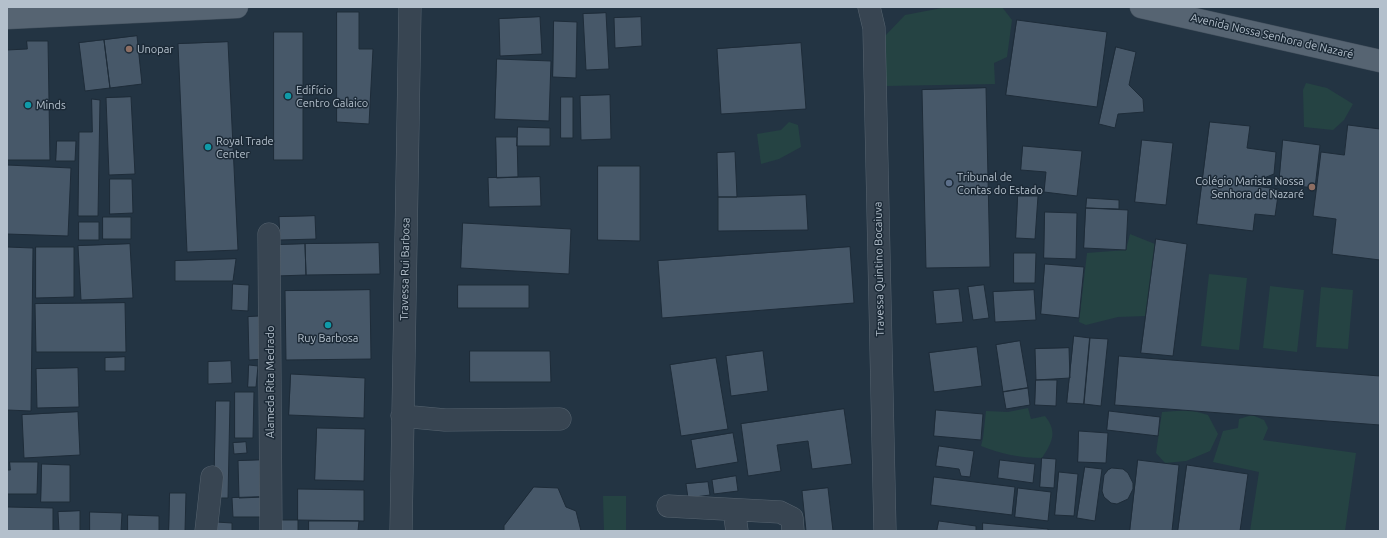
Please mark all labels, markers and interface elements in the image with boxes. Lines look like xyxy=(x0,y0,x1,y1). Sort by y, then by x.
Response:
street label: Avenida Nossa Senhora de Nazaré xyxy=(1189,11,1355,61)
place label: Unopar xyxy=(137,42,173,56)
marker: Unopar xyxy=(124,44,134,54)
place label: Edifício Centro Galaico xyxy=(296,83,368,109)
marker: Edifício Centro Galaico xyxy=(283,91,293,101)
place label: Minds xyxy=(36,98,66,112)
marker: Minds xyxy=(23,100,33,110)
place label: Royal Trade Center xyxy=(216,134,274,160)
marker: Royal Trade Center xyxy=(203,142,213,152)
place label: Tribunal de Contas do Estado xyxy=(957,170,1043,196)
place label: Colégio Marista Nossa Senhora de Nazaré xyxy=(1195,174,1304,200)
marker: Tribunal de Contas do Estado xyxy=(944,178,954,188)
marker: Colégio Marista Nossa Senhora de Nazaré xyxy=(1307,182,1317,192)
street label: Travessa Quintino Bocaiuva xyxy=(871,202,887,336)
street label: Travessa Rui Barbosa xyxy=(398,217,412,321)
marker: Ruy Barbosa xyxy=(323,320,333,330)
street label: Alameda Rita Medrado xyxy=(263,326,277,438)
place label: Ruy Barbosa xyxy=(297,331,359,345)

